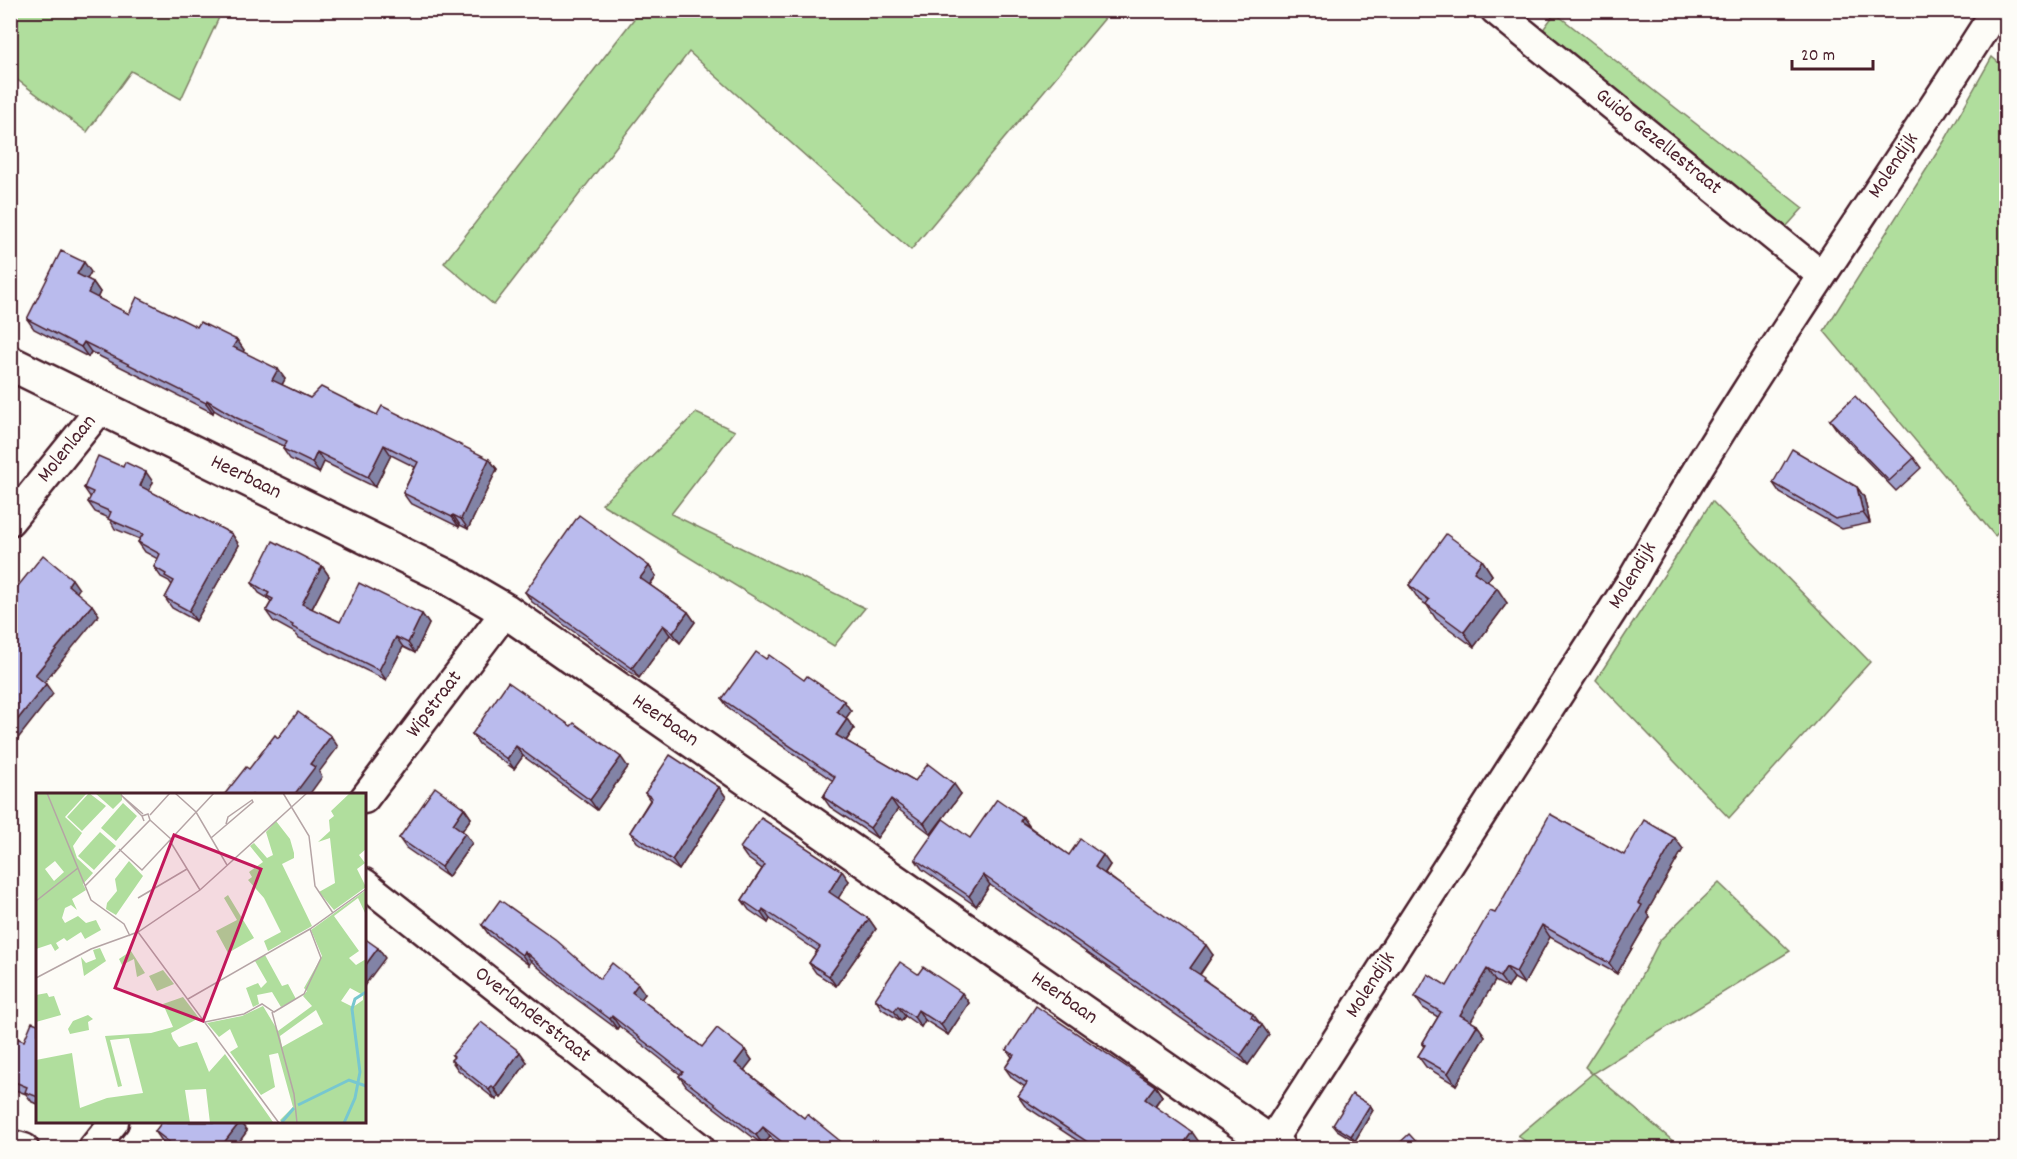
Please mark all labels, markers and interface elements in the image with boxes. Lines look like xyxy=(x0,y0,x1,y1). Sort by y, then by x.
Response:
scale bar xyxy=(1792,33,1873,71)
text: 20 m xyxy=(1801,44,1835,69)
street label: Guido Gezellestraat xyxy=(1588,82,1728,203)
street label: Molendijk xyxy=(1862,127,1927,205)
street label: Molenlaan xyxy=(31,409,105,490)
street label: Heerbaan xyxy=(205,448,286,508)
street label: Molendijk xyxy=(1602,537,1665,616)
street label: Wipstraat xyxy=(400,665,471,745)
street label: Heerbaan xyxy=(625,687,704,755)
inset map xyxy=(36,793,366,1123)
street label: Molendijk xyxy=(1339,946,1404,1025)
street label: Overlanderstraat xyxy=(467,960,597,1071)
street label: Heerbaan xyxy=(1024,965,1103,1033)

